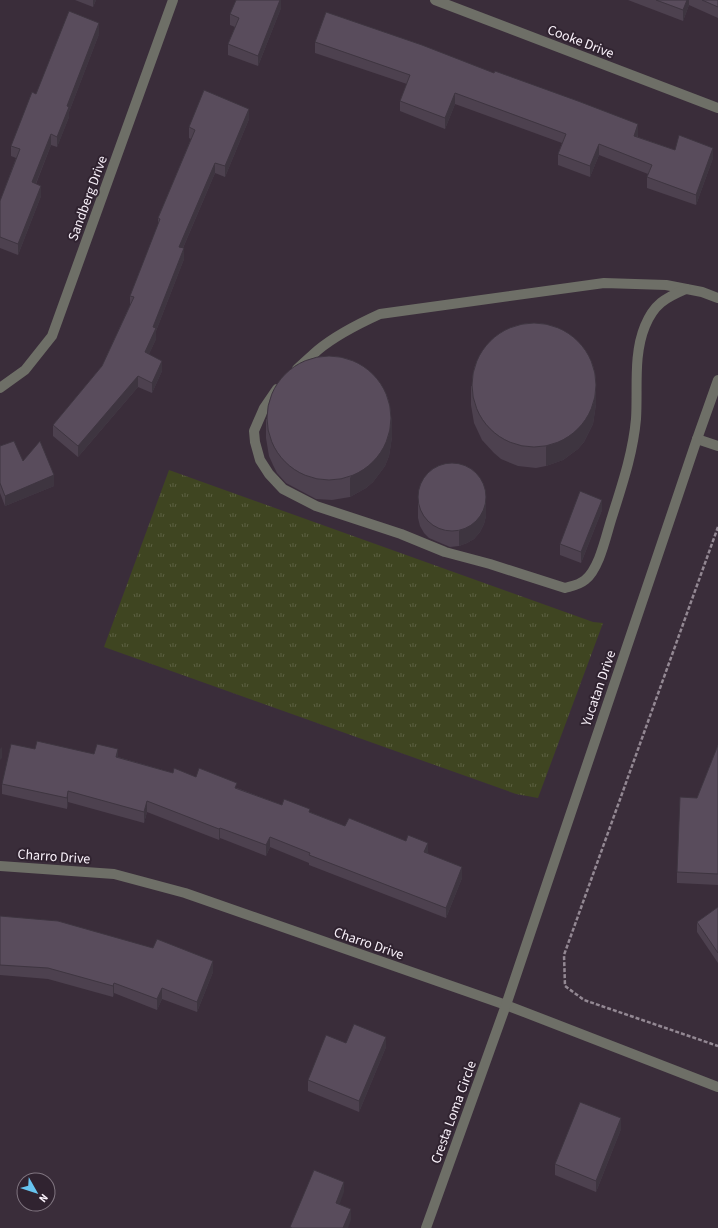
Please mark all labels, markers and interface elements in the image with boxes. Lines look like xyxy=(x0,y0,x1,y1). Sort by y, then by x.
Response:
street label: Cooke Drive xyxy=(544,20,617,64)
street label: Sandberg Drive xyxy=(63,153,113,244)
street label: Yucatan Drive xyxy=(576,648,621,730)
street label: Charro Drive xyxy=(17,844,91,870)
street label: Charro Drive xyxy=(331,923,406,965)
street label: Cresta Loma Circle xyxy=(426,1058,482,1167)
north arrow xyxy=(16,1172,56,1212)
text: N xyxy=(35,1190,52,1206)

